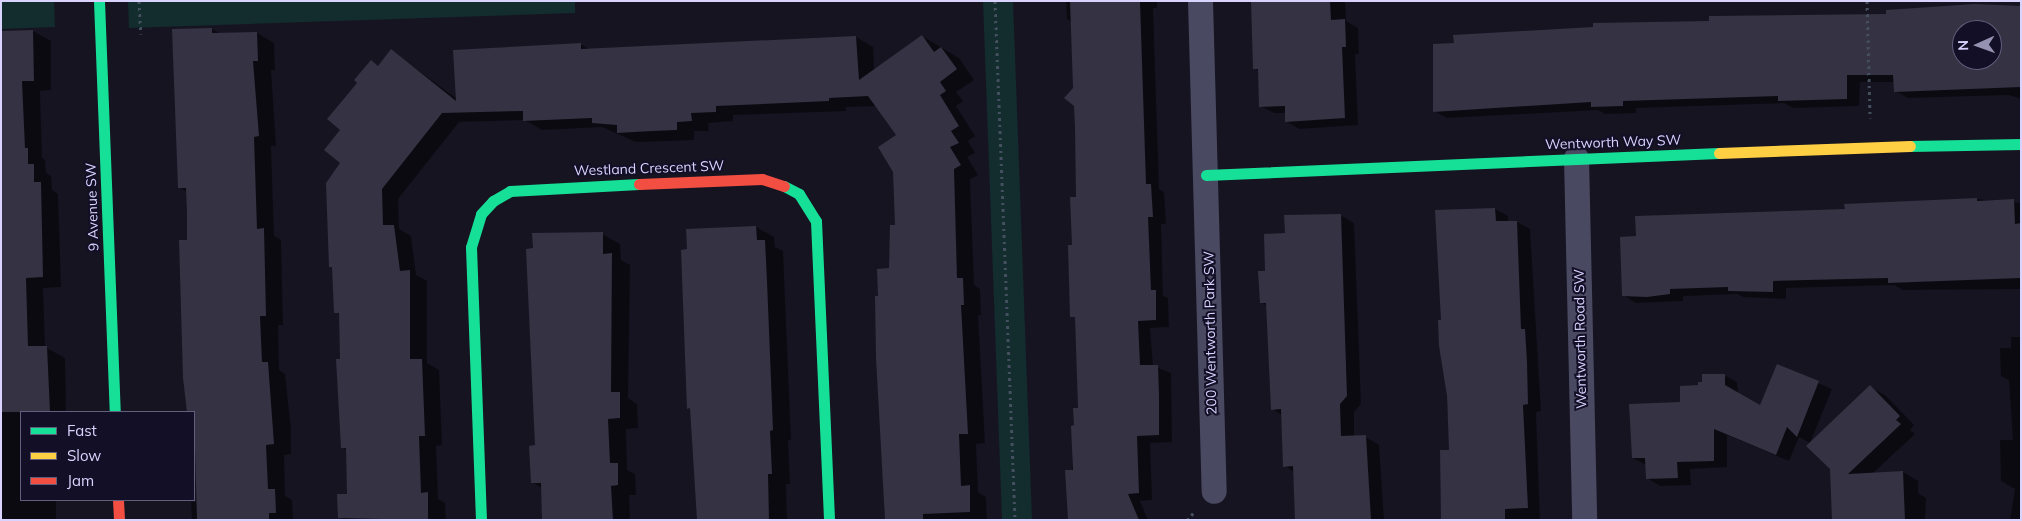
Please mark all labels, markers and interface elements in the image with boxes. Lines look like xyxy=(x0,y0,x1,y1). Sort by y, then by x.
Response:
north arrow xyxy=(1952,20,2002,70)
text: N xyxy=(1954,40,1972,51)
street label: Wentworth Way SW xyxy=(1545,131,1681,153)
street label: Westland Crescent SW xyxy=(573,157,725,179)
street label: 9 Avenue SW xyxy=(82,162,102,252)
street label: 200 Wentworth Park SW xyxy=(1200,251,1220,415)
street label: Wentworth Road SW xyxy=(1570,269,1590,409)
legend xyxy=(20,411,195,501)
text: Fast xyxy=(67,421,97,440)
text: Slow xyxy=(67,446,101,465)
text: Jam xyxy=(67,471,94,490)

